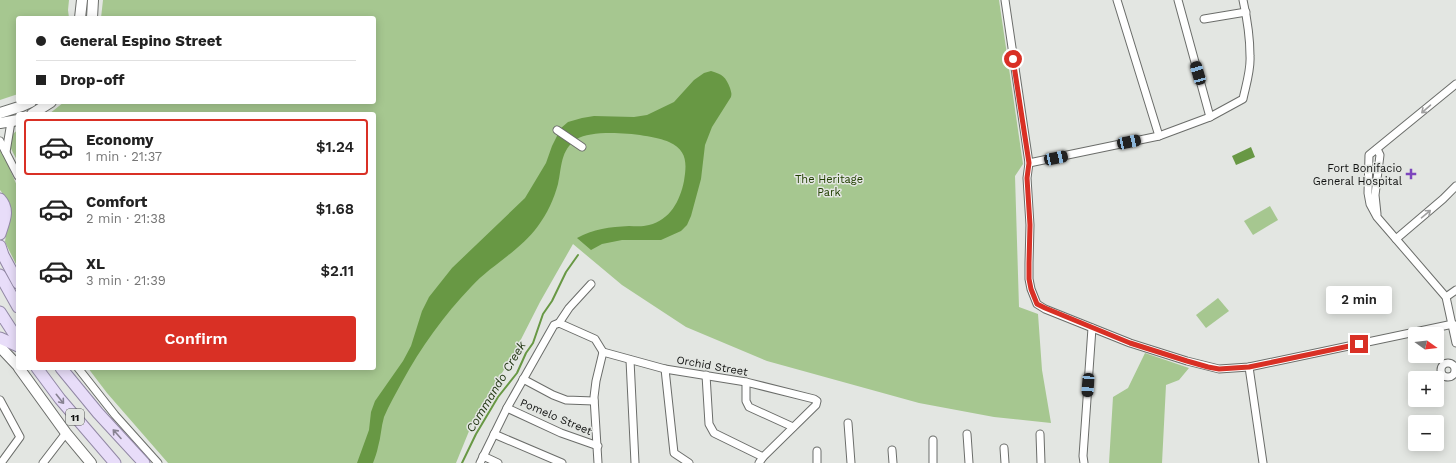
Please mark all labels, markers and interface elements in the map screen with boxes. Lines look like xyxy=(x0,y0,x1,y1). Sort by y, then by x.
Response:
text: General Espino Street xyxy=(60,32,222,50)
route start xyxy=(1004,50,1022,68)
car xyxy=(1189,60,1207,86)
text: Drop-off xyxy=(60,71,125,89)
one-way arrow xyxy=(1421,104,1431,113)
icon: car xyxy=(38,129,74,165)
text: Economy xyxy=(86,131,153,149)
car xyxy=(1116,134,1142,150)
text: $1.24 xyxy=(316,138,354,156)
text: 1 min · 21:37 xyxy=(86,149,162,164)
car xyxy=(1043,150,1069,166)
place label: Fort Bonifacio General Hospital xyxy=(1313,162,1403,188)
marker: Fort Bonifacio General Hospital xyxy=(1405,168,1417,180)
park label: The Heritage Park xyxy=(795,173,863,199)
icon: car xyxy=(38,191,74,227)
text: Comfort xyxy=(86,193,147,211)
text: $1.68 xyxy=(316,200,354,218)
one-way arrow xyxy=(1420,209,1431,218)
text: 2 min · 21:38 xyxy=(86,211,166,226)
icon: car xyxy=(38,253,74,289)
text: XL xyxy=(86,255,105,273)
text: $2.11 xyxy=(321,262,354,280)
text: 3 min · 21:39 xyxy=(86,273,166,288)
callout: 2 min xyxy=(1326,286,1392,314)
text: 2 min xyxy=(1341,292,1377,307)
button: Confirm xyxy=(36,316,356,362)
north arrow xyxy=(1408,327,1444,363)
map controls xyxy=(1408,327,1444,451)
route end xyxy=(1350,335,1368,353)
water label: Commando Creek xyxy=(463,339,529,435)
street label: Orchid Street xyxy=(675,353,749,379)
button: + xyxy=(1408,371,1444,407)
car xyxy=(1081,373,1095,397)
one-way arrow xyxy=(56,394,65,405)
street label: Pomelo Street xyxy=(518,396,594,438)
road number: 11 xyxy=(66,409,84,425)
button: − xyxy=(1408,415,1444,451)
one-way arrow xyxy=(113,429,122,440)

